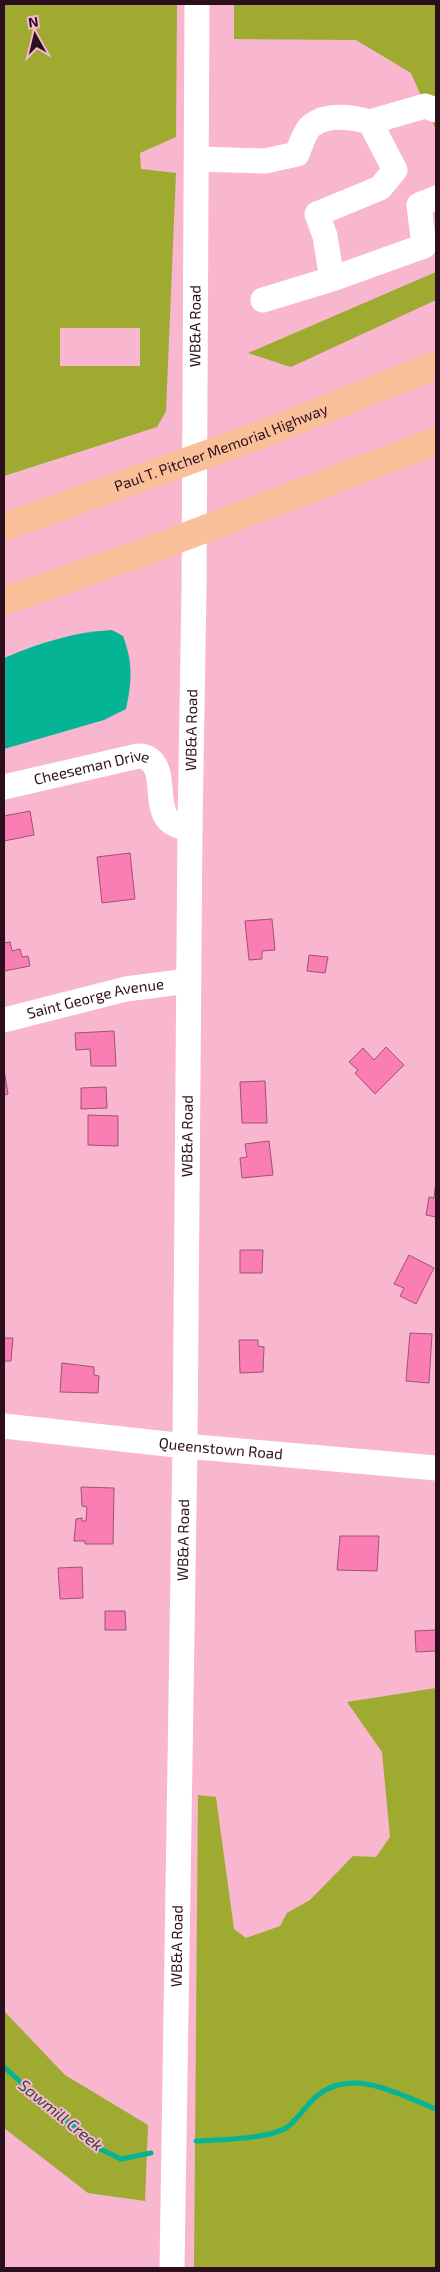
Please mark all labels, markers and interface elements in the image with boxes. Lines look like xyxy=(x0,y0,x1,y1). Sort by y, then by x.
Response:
north arrow xyxy=(10,10,60,60)
text: N xyxy=(27,13,39,31)
street label: WB&A Road xyxy=(185,285,204,367)
street label: Paul T. Pitcher Memorial Highway xyxy=(111,399,330,495)
street label: WB&A Road xyxy=(181,689,200,771)
street label: Cheeseman Drive xyxy=(32,745,153,788)
street label: Saint George Avenue xyxy=(25,974,165,1022)
street label: WB&A Road xyxy=(177,1095,196,1177)
street label: Queenstown Road xyxy=(158,1433,284,1463)
street label: WB&A Road xyxy=(173,1499,192,1581)
street label: WB&A Road xyxy=(166,1905,186,1987)
water label: Sawmill Creek xyxy=(15,2075,107,2154)

